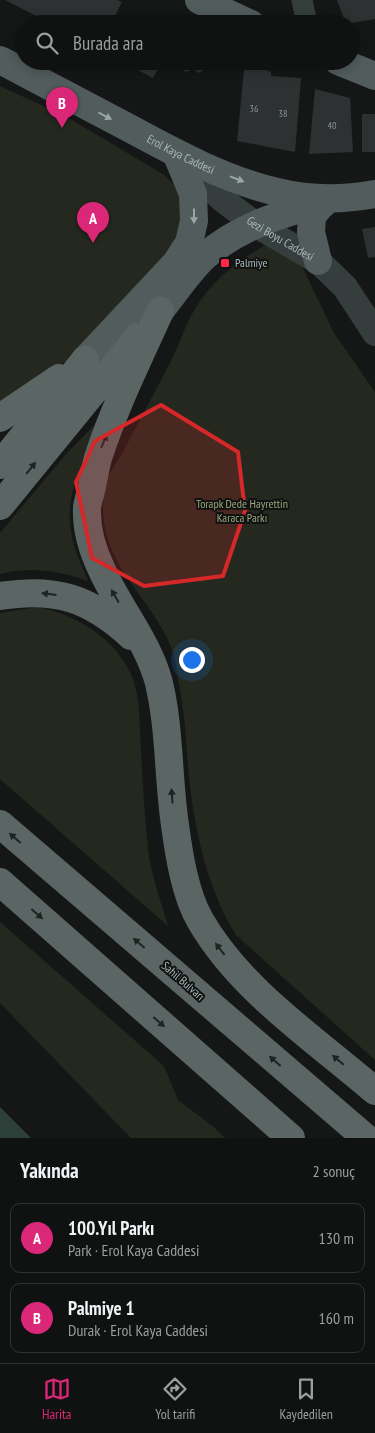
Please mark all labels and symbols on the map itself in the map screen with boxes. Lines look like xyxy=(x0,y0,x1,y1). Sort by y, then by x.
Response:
pin: B xyxy=(46,87,78,128)
house number: 36 xyxy=(250,102,259,115)
house number: 38 xyxy=(279,107,288,120)
one-way arrow xyxy=(98,111,112,120)
house number: 40 xyxy=(328,119,337,132)
street label: Erol Kaya Caddesi xyxy=(144,131,217,177)
one-way arrow xyxy=(230,175,245,183)
pin: A xyxy=(77,202,109,243)
one-way arrow xyxy=(190,208,198,224)
street label: Gezi Boyu Caddesi xyxy=(244,213,317,264)
place label: Palmiye xyxy=(235,255,268,270)
marker: Palmiye xyxy=(219,257,231,269)
one-way arrow xyxy=(100,433,108,448)
one-way arrow xyxy=(25,462,36,475)
park label: Torapk Dede Hayrettin Karaca Parkı xyxy=(196,496,288,525)
one-way arrow xyxy=(111,588,119,603)
one-way arrow xyxy=(40,590,56,598)
your location xyxy=(179,647,205,673)
one-way arrow xyxy=(168,788,176,804)
one-way arrow xyxy=(9,832,22,843)
one-way arrow xyxy=(30,909,43,920)
one-way arrow xyxy=(132,938,145,949)
one-way arrow xyxy=(214,943,225,956)
street label: Sahil Bulvarı xyxy=(159,958,208,1003)
one-way arrow xyxy=(152,1016,164,1028)
one-way arrow xyxy=(331,1054,344,1065)
one-way arrow xyxy=(269,1055,282,1066)

